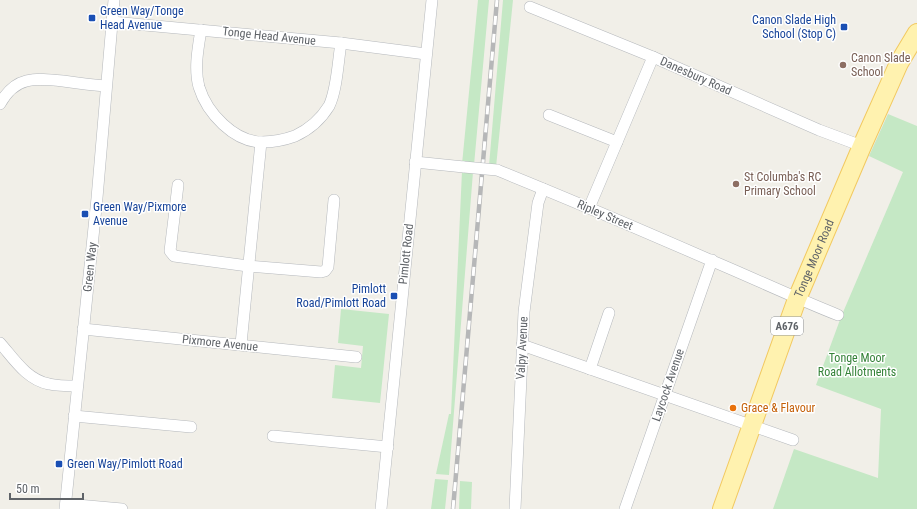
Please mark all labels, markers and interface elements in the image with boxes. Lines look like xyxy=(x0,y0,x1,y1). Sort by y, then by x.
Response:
place label: Green Way/Tonge Head Avenue xyxy=(100,4,184,32)
marker: Green Way/Tonge Head Avenue xyxy=(87,13,97,23)
place label: Canon Slade High School (Stop C) xyxy=(752,13,836,41)
marker: Canon Slade High School (Stop C) xyxy=(839,22,849,32)
street label: Tonge Head Avenue xyxy=(222,24,317,48)
place label: Canon Slade School xyxy=(851,51,911,79)
street label: Danesbury Road xyxy=(658,54,734,98)
marker: Canon Slade School xyxy=(838,60,848,70)
place label: St Columba's RC Primary School xyxy=(744,170,821,198)
marker: St Columba's RC Primary School xyxy=(731,179,741,189)
street label: Ripley Street xyxy=(575,197,635,233)
place label: Green Way/Pixmore Avenue xyxy=(93,200,187,228)
marker: Green Way/Pixmore Avenue xyxy=(80,209,90,219)
street label: Tonge Moor Road xyxy=(791,217,837,300)
street label: Pimlott Road xyxy=(396,223,416,285)
street label: Green Way xyxy=(80,241,100,293)
place label: Pimlott Road/Pimlott Road xyxy=(296,282,386,310)
marker: Pimlott Road/Pimlott Road xyxy=(389,291,399,301)
street label: Valpy Avenue xyxy=(513,316,531,380)
road number: A676 xyxy=(771,317,803,335)
street label: Pixmore Avenue xyxy=(181,332,259,354)
street label: Laycock Avenue xyxy=(649,346,687,423)
park label: Tonge Moor Road Allotments xyxy=(818,351,896,379)
place label: Grace & Flavour xyxy=(741,401,816,415)
marker: Grace & Flavour xyxy=(728,403,738,413)
place label: Green Way/Pimlott Road xyxy=(67,457,183,471)
marker: Green Way/Pimlott Road xyxy=(54,459,64,469)
scale bar xyxy=(10,475,83,501)
text: 50 m xyxy=(16,482,40,496)

